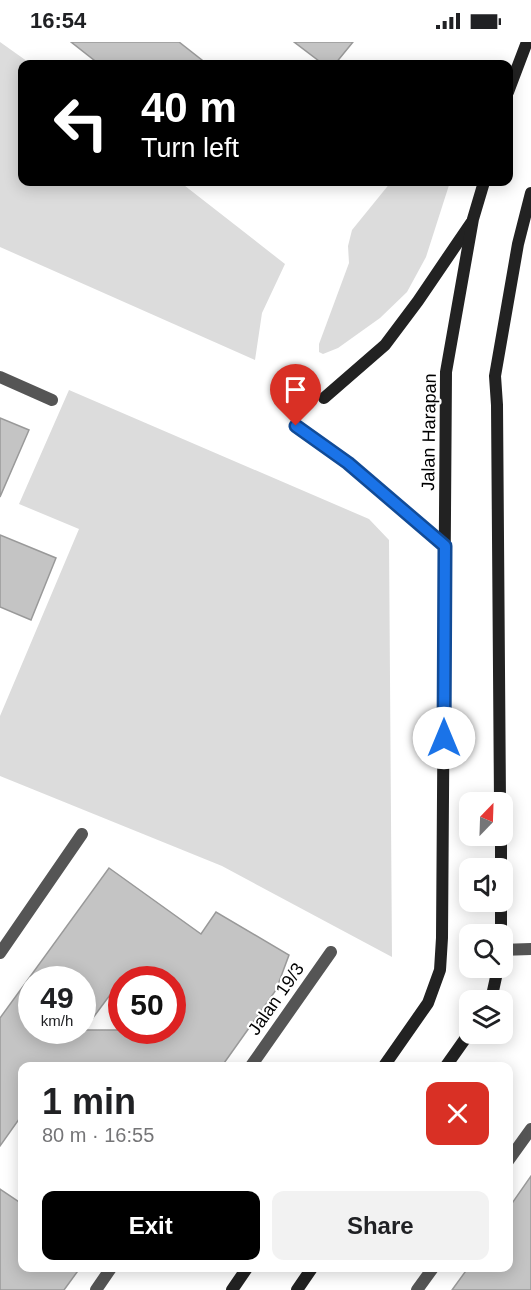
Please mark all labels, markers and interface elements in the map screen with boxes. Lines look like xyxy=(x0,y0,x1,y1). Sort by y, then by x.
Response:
text: 16:54 xyxy=(30,8,86,33)
icon: left xyxy=(42,84,120,162)
text: 40 m xyxy=(141,84,237,131)
text: Turn left xyxy=(141,133,239,163)
pin xyxy=(270,364,321,426)
icon: arrive xyxy=(279,373,312,406)
street label: Jalan Harapan xyxy=(418,373,440,491)
position arrow xyxy=(412,706,476,770)
north arrow xyxy=(459,792,513,846)
map controls xyxy=(459,792,513,1044)
button: sound xyxy=(459,858,513,912)
button: search xyxy=(459,924,513,978)
street label: Jalan 19/3 xyxy=(244,959,308,1039)
speed limit sign: 50 xyxy=(108,966,186,1044)
text: 49 xyxy=(40,981,74,1014)
button: layers xyxy=(459,990,513,1044)
text: km/h xyxy=(41,1012,73,1029)
text: 1 min xyxy=(42,1081,136,1122)
button: close xyxy=(426,1082,489,1145)
text: 80 m · 16:55 xyxy=(42,1124,154,1146)
button: Exit xyxy=(42,1191,260,1260)
button: Share xyxy=(272,1191,489,1260)

